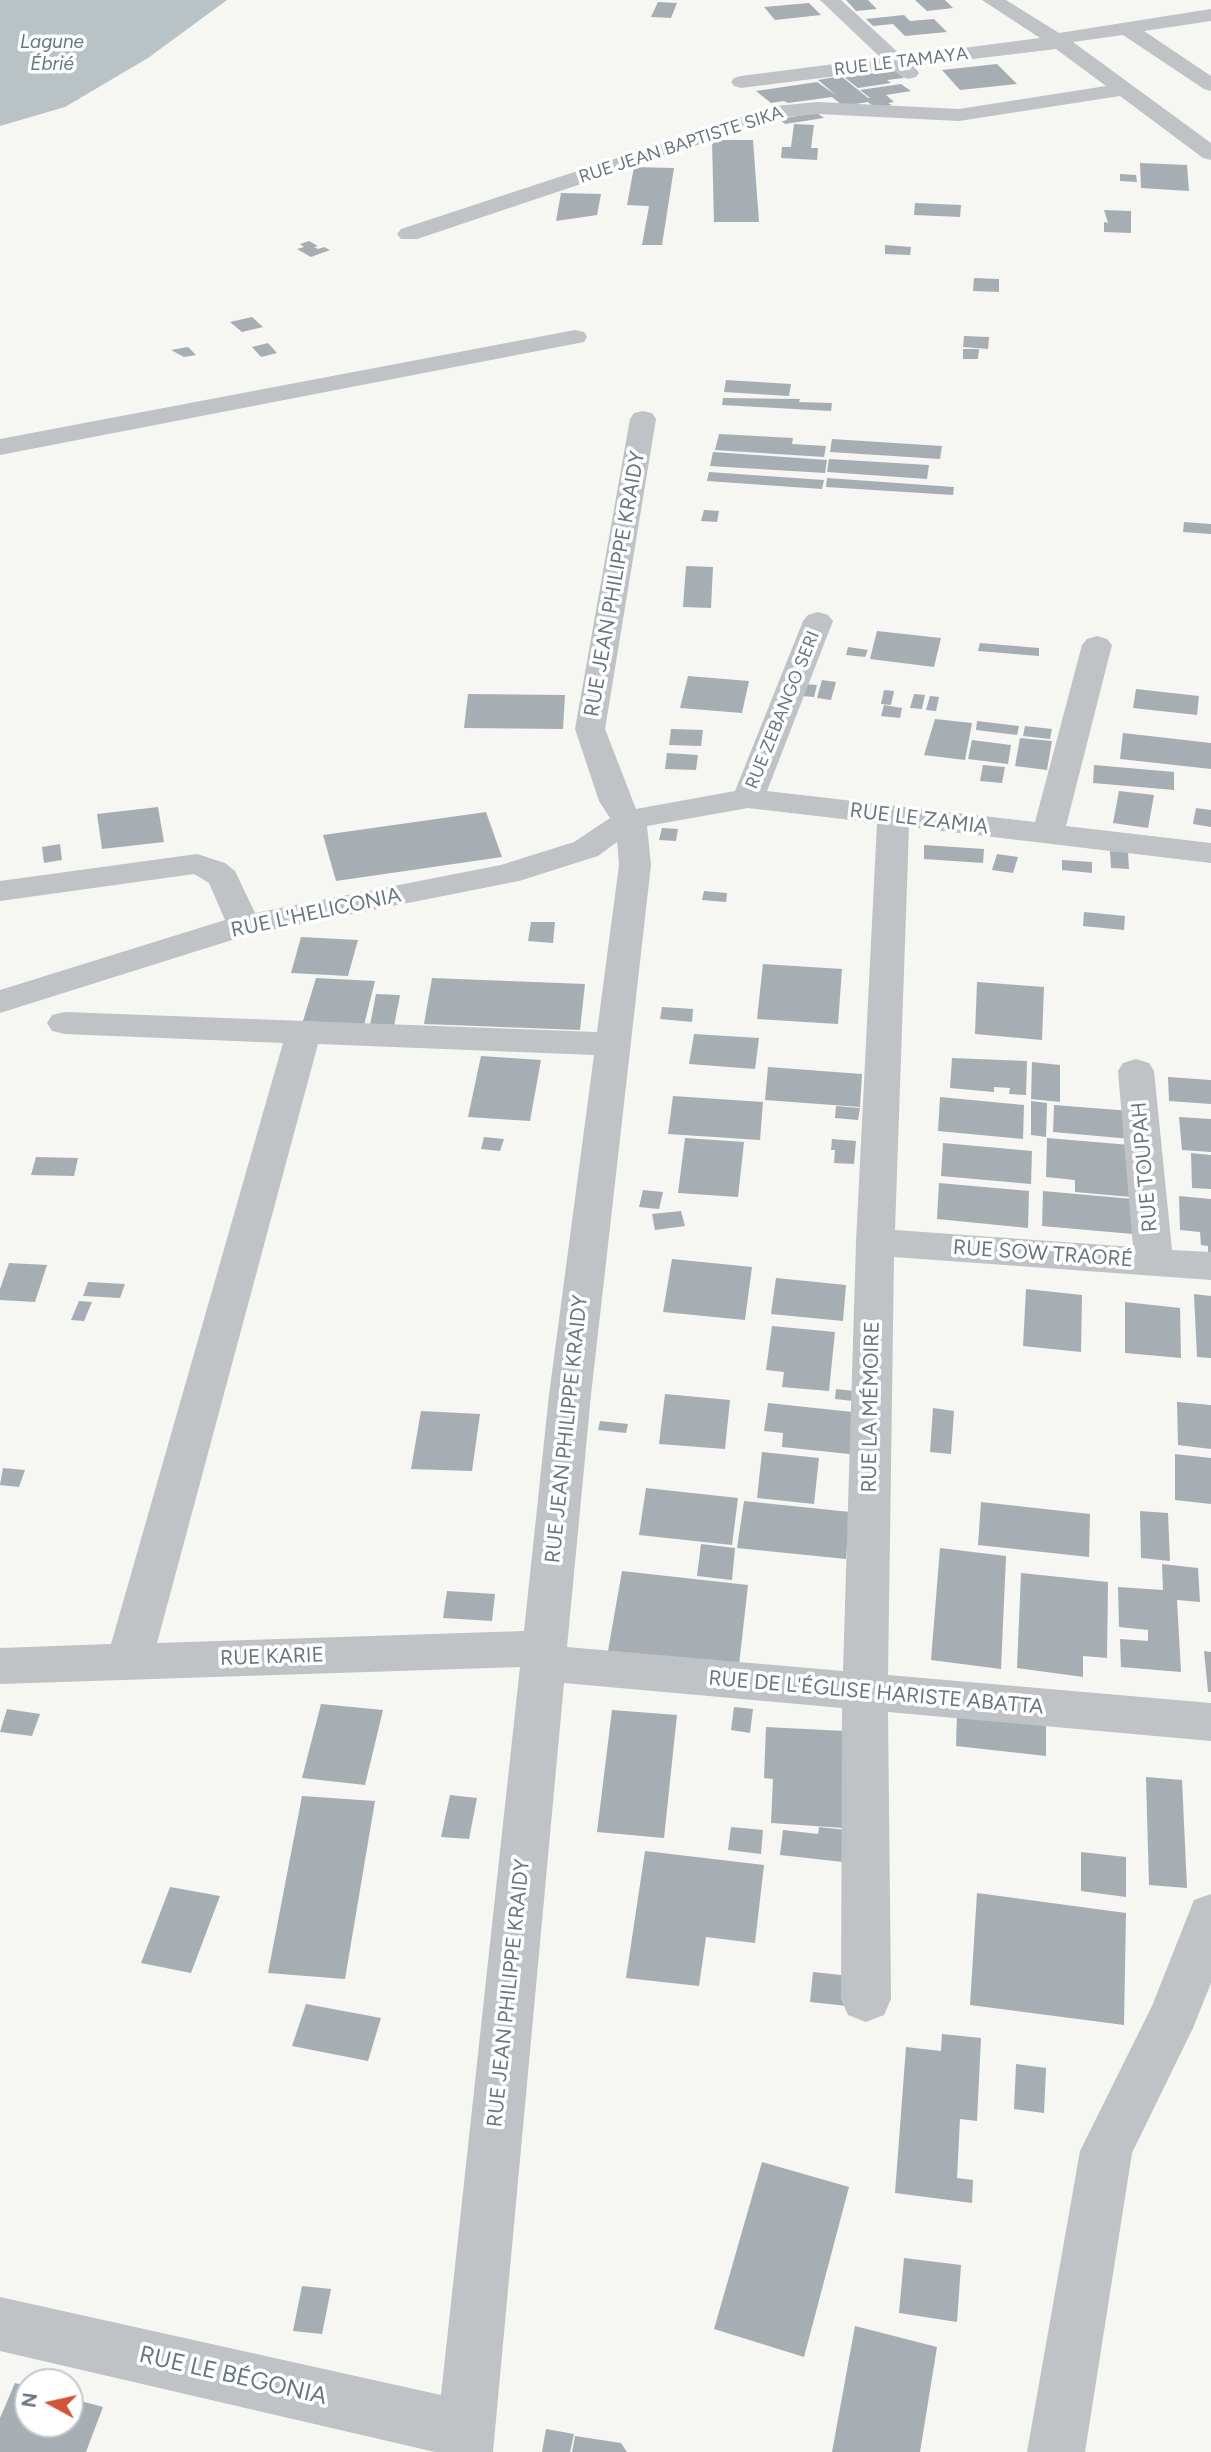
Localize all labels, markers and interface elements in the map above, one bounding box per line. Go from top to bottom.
water label: Lagune Ébrié [20,31,84,75]
street label: RUE LE TAMAYA [833,43,969,81]
street label: RUE JEAN BAPTISTE SIKA [576,102,786,188]
street label: RUE JEAN PHILIPPE KRAIDY [579,449,651,719]
street label: RUE ZEBANGO SERI [741,628,825,792]
street label: RUE LE ZAMIA [848,798,990,840]
street label: RUE L'HELICONIA [229,883,403,943]
street label: RUE TOUPAH [1127,1101,1163,1233]
street label: RUE SOW TRAORÉ [952,1235,1134,1273]
street label: RUE JEAN PHILIPPE KRAIDY [540,1294,594,1564]
street label: RUE LA MÉMOIRE [857,1321,885,1493]
street label: RUE KARIE [220,1643,324,1671]
street label: RUE DE L'ÉGLISE HARISTE ABATTA [707,1666,1045,1720]
street label: RUE JEAN PHILIPPE KRAIDY [482,1858,536,2128]
street label: RUE LE BÉGONIA [136,2340,330,2412]
north arrow [14,2368,84,2438]
text: N [17,2391,42,2409]

